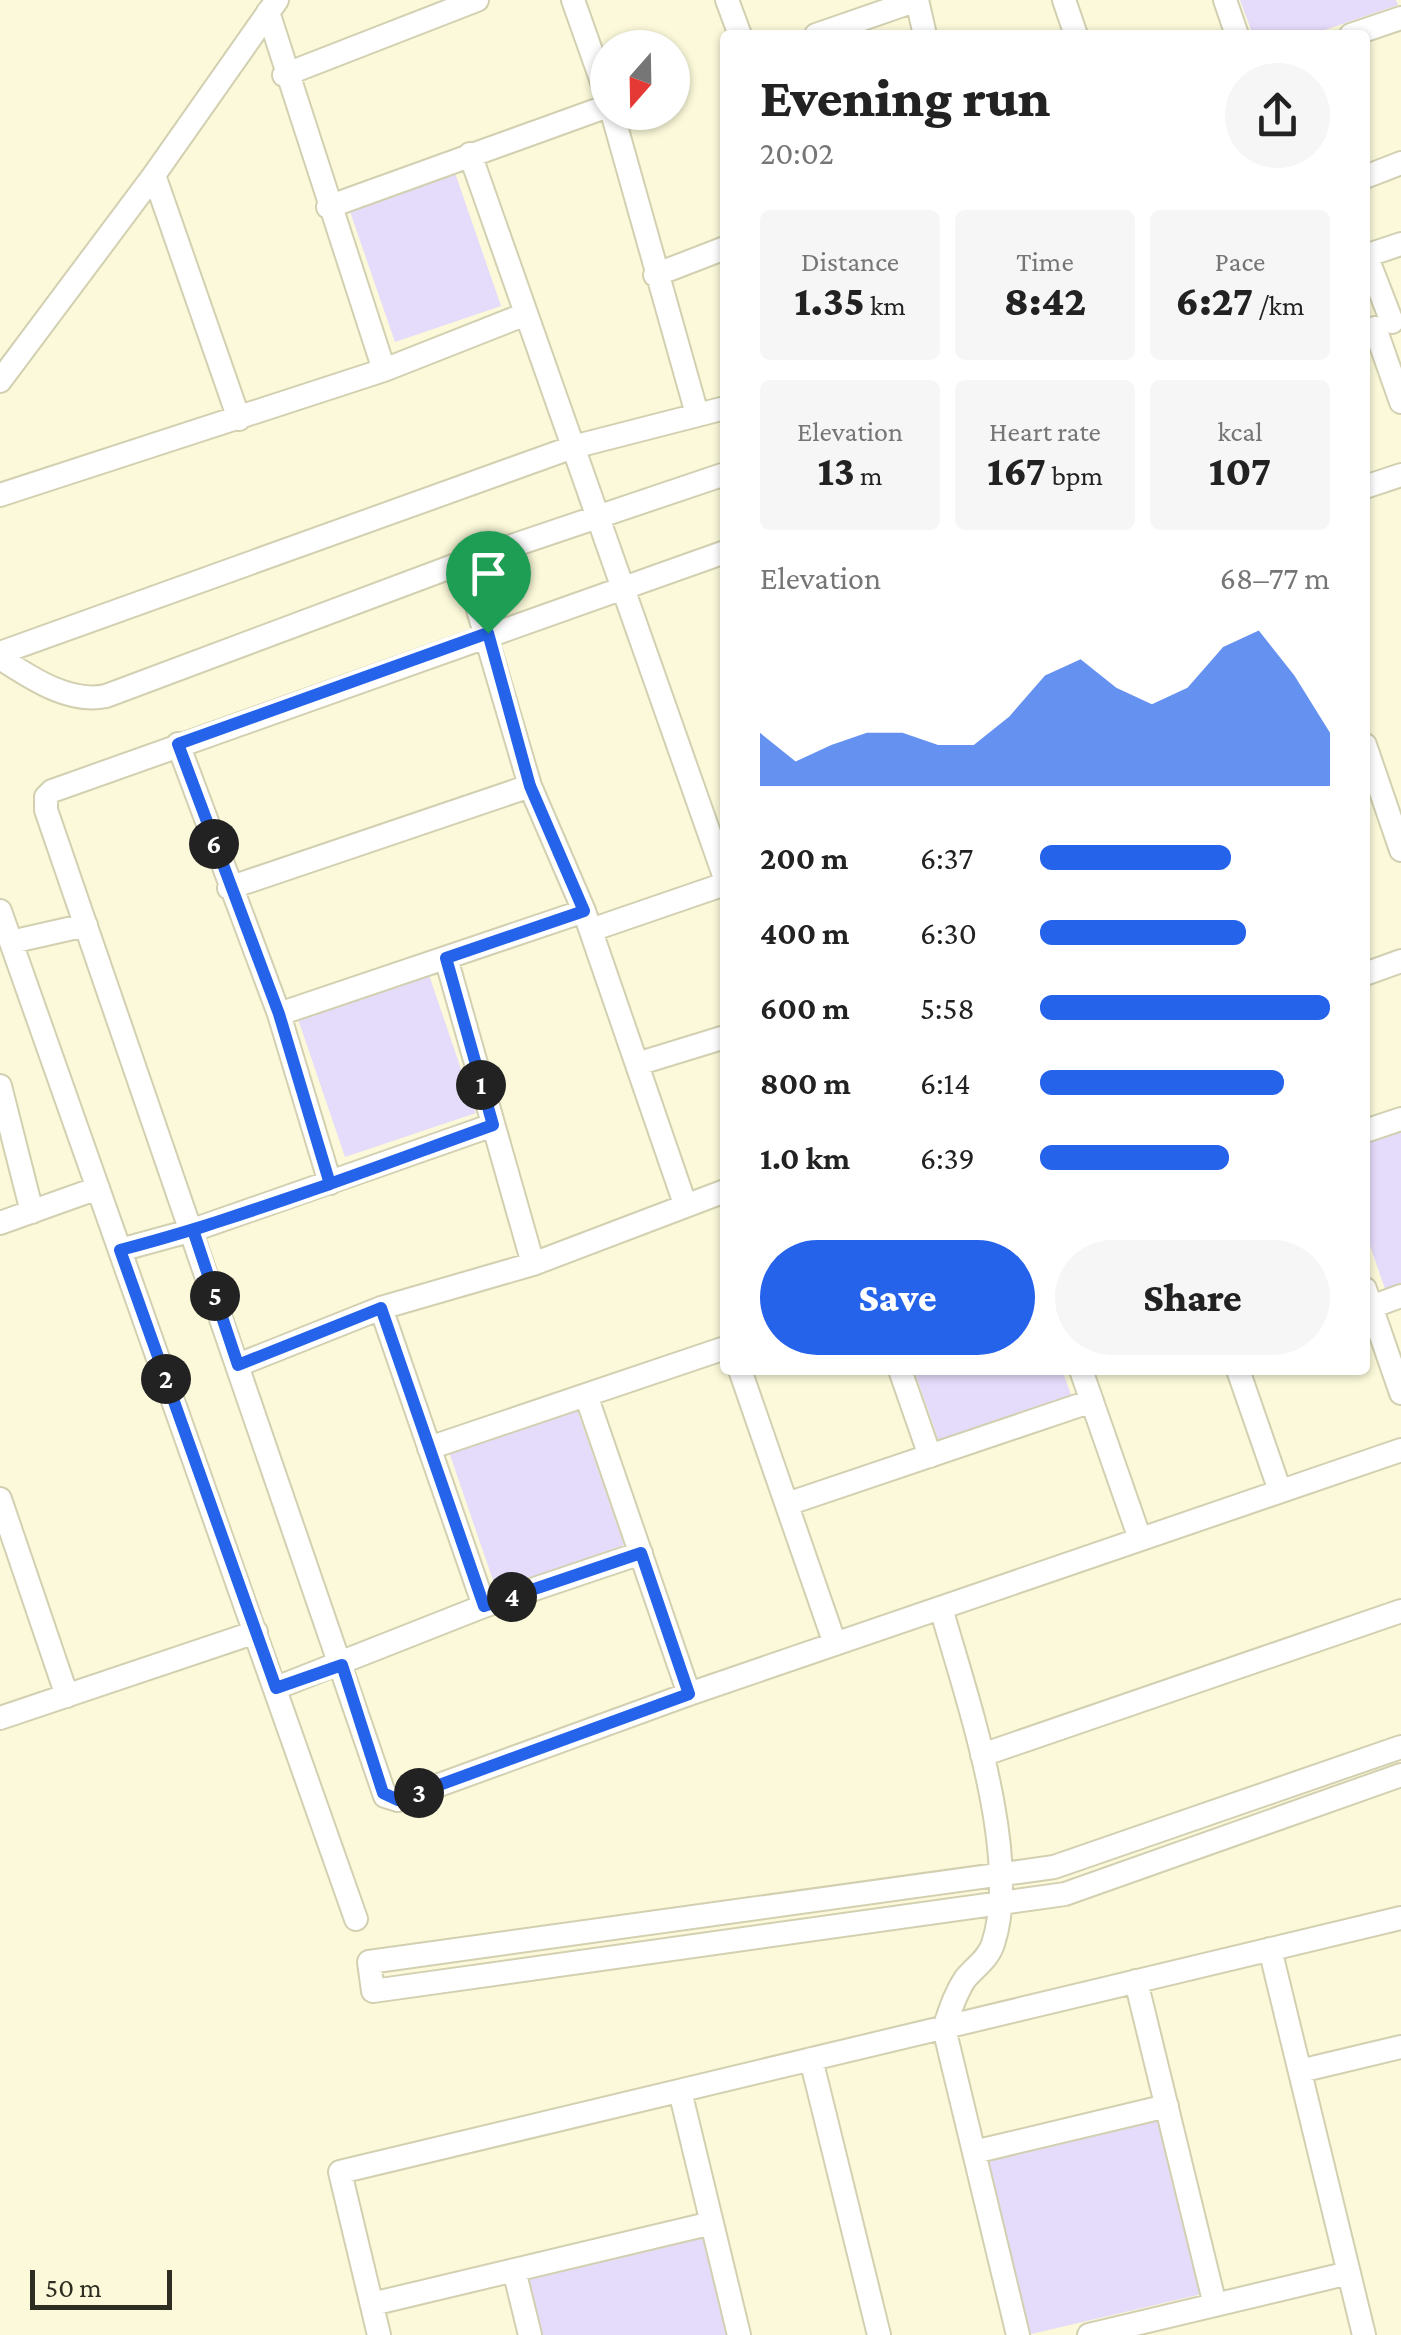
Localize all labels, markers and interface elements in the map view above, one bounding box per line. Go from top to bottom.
north arrow [590,30,690,130]
map controls [590,30,690,130]
button: share [1225,63,1330,168]
text: Evening run [760,67,1050,128]
text: 20:02 [760,135,834,171]
text: Distance [801,246,899,277]
text: Time [1016,246,1074,277]
text: Pace [1215,246,1265,277]
text: 1.35 [794,277,865,324]
text: 8:42 [1004,277,1086,324]
text: 6:27 [1176,277,1253,324]
text: km [865,290,906,321]
text: /km [1253,290,1304,321]
text: Elevation [797,416,903,447]
text: Heart rate [989,416,1101,447]
text: kcal [1217,416,1263,447]
text: 13 [818,447,855,494]
text: 167 [987,447,1046,494]
text: 107 [1209,447,1271,494]
text: m [855,460,882,491]
text: bpm [1046,460,1103,491]
pin [446,531,531,634]
icon: arrive [461,546,516,601]
text: Elevation [760,560,881,596]
text: 68–77 m [1220,560,1330,596]
pin: 6 [189,819,239,869]
text: 6 [206,828,222,859]
text: 200 m [760,840,848,876]
text: 6:37 [920,840,973,876]
text: 400 m [760,915,849,951]
text: 6:30 [920,915,977,951]
text: 600 m [760,990,850,1026]
text: 5:58 [920,990,975,1026]
pin: 1 [456,1060,506,1110]
text: 800 m [760,1065,851,1101]
text: 6:14 [920,1065,971,1101]
text: 1 [476,1069,486,1100]
text: 1.0 km [760,1140,850,1176]
text: 6:39 [920,1140,975,1176]
button: Save [760,1240,1035,1355]
button: Share [1055,1240,1330,1355]
pin: 5 [190,1271,240,1321]
text: 5 [208,1280,222,1311]
pin: 2 [141,1354,191,1404]
text: 2 [159,1363,173,1394]
pin: 4 [487,1572,537,1622]
text: 4 [504,1581,520,1612]
pin: 3 [394,1768,444,1818]
text: 3 [412,1777,426,1808]
scale bar [30,2265,172,2310]
text: 50 m [45,2272,102,2303]

